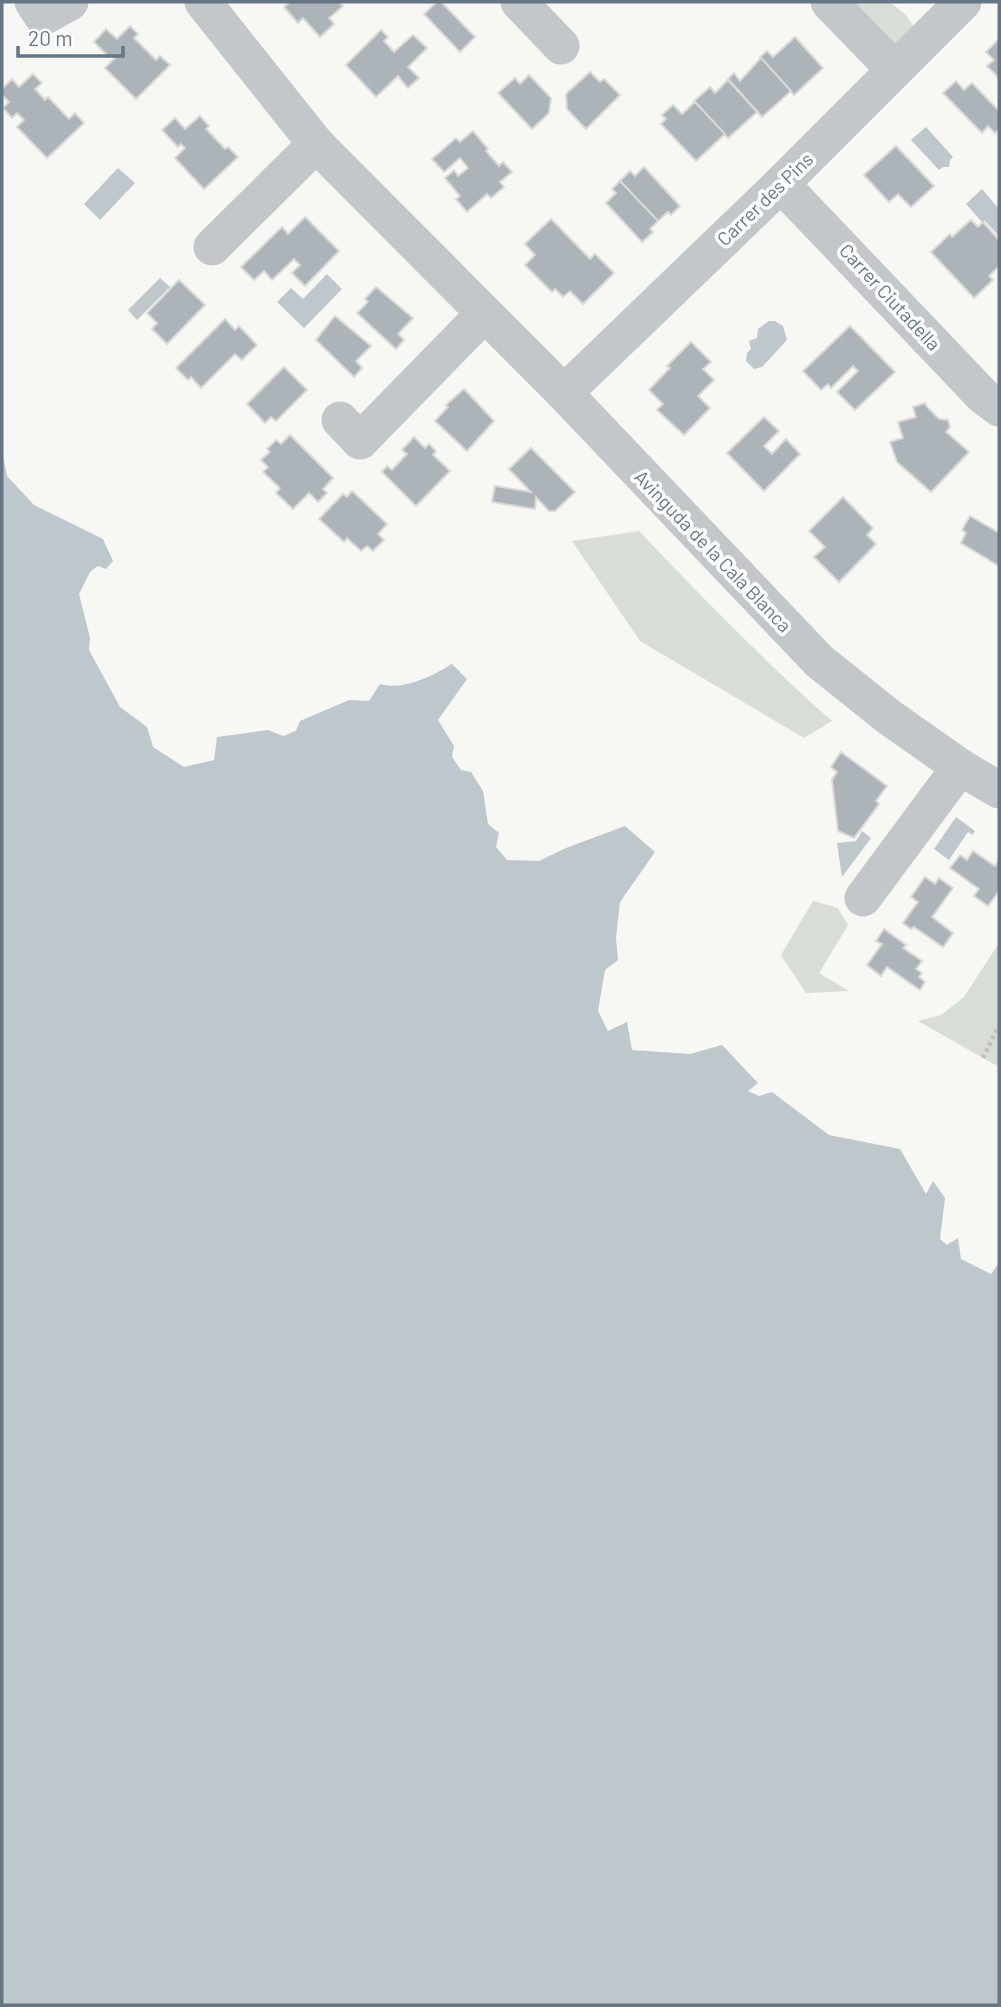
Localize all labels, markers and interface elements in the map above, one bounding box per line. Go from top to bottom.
scale bar [18,14,122,58]
text: 20 m [28,25,73,50]
street label: Carrer des Pins [712,147,817,250]
street label: Carrer Ciutadella [835,238,946,355]
street label: Avinguda de la Cala Blanca [630,465,797,636]

